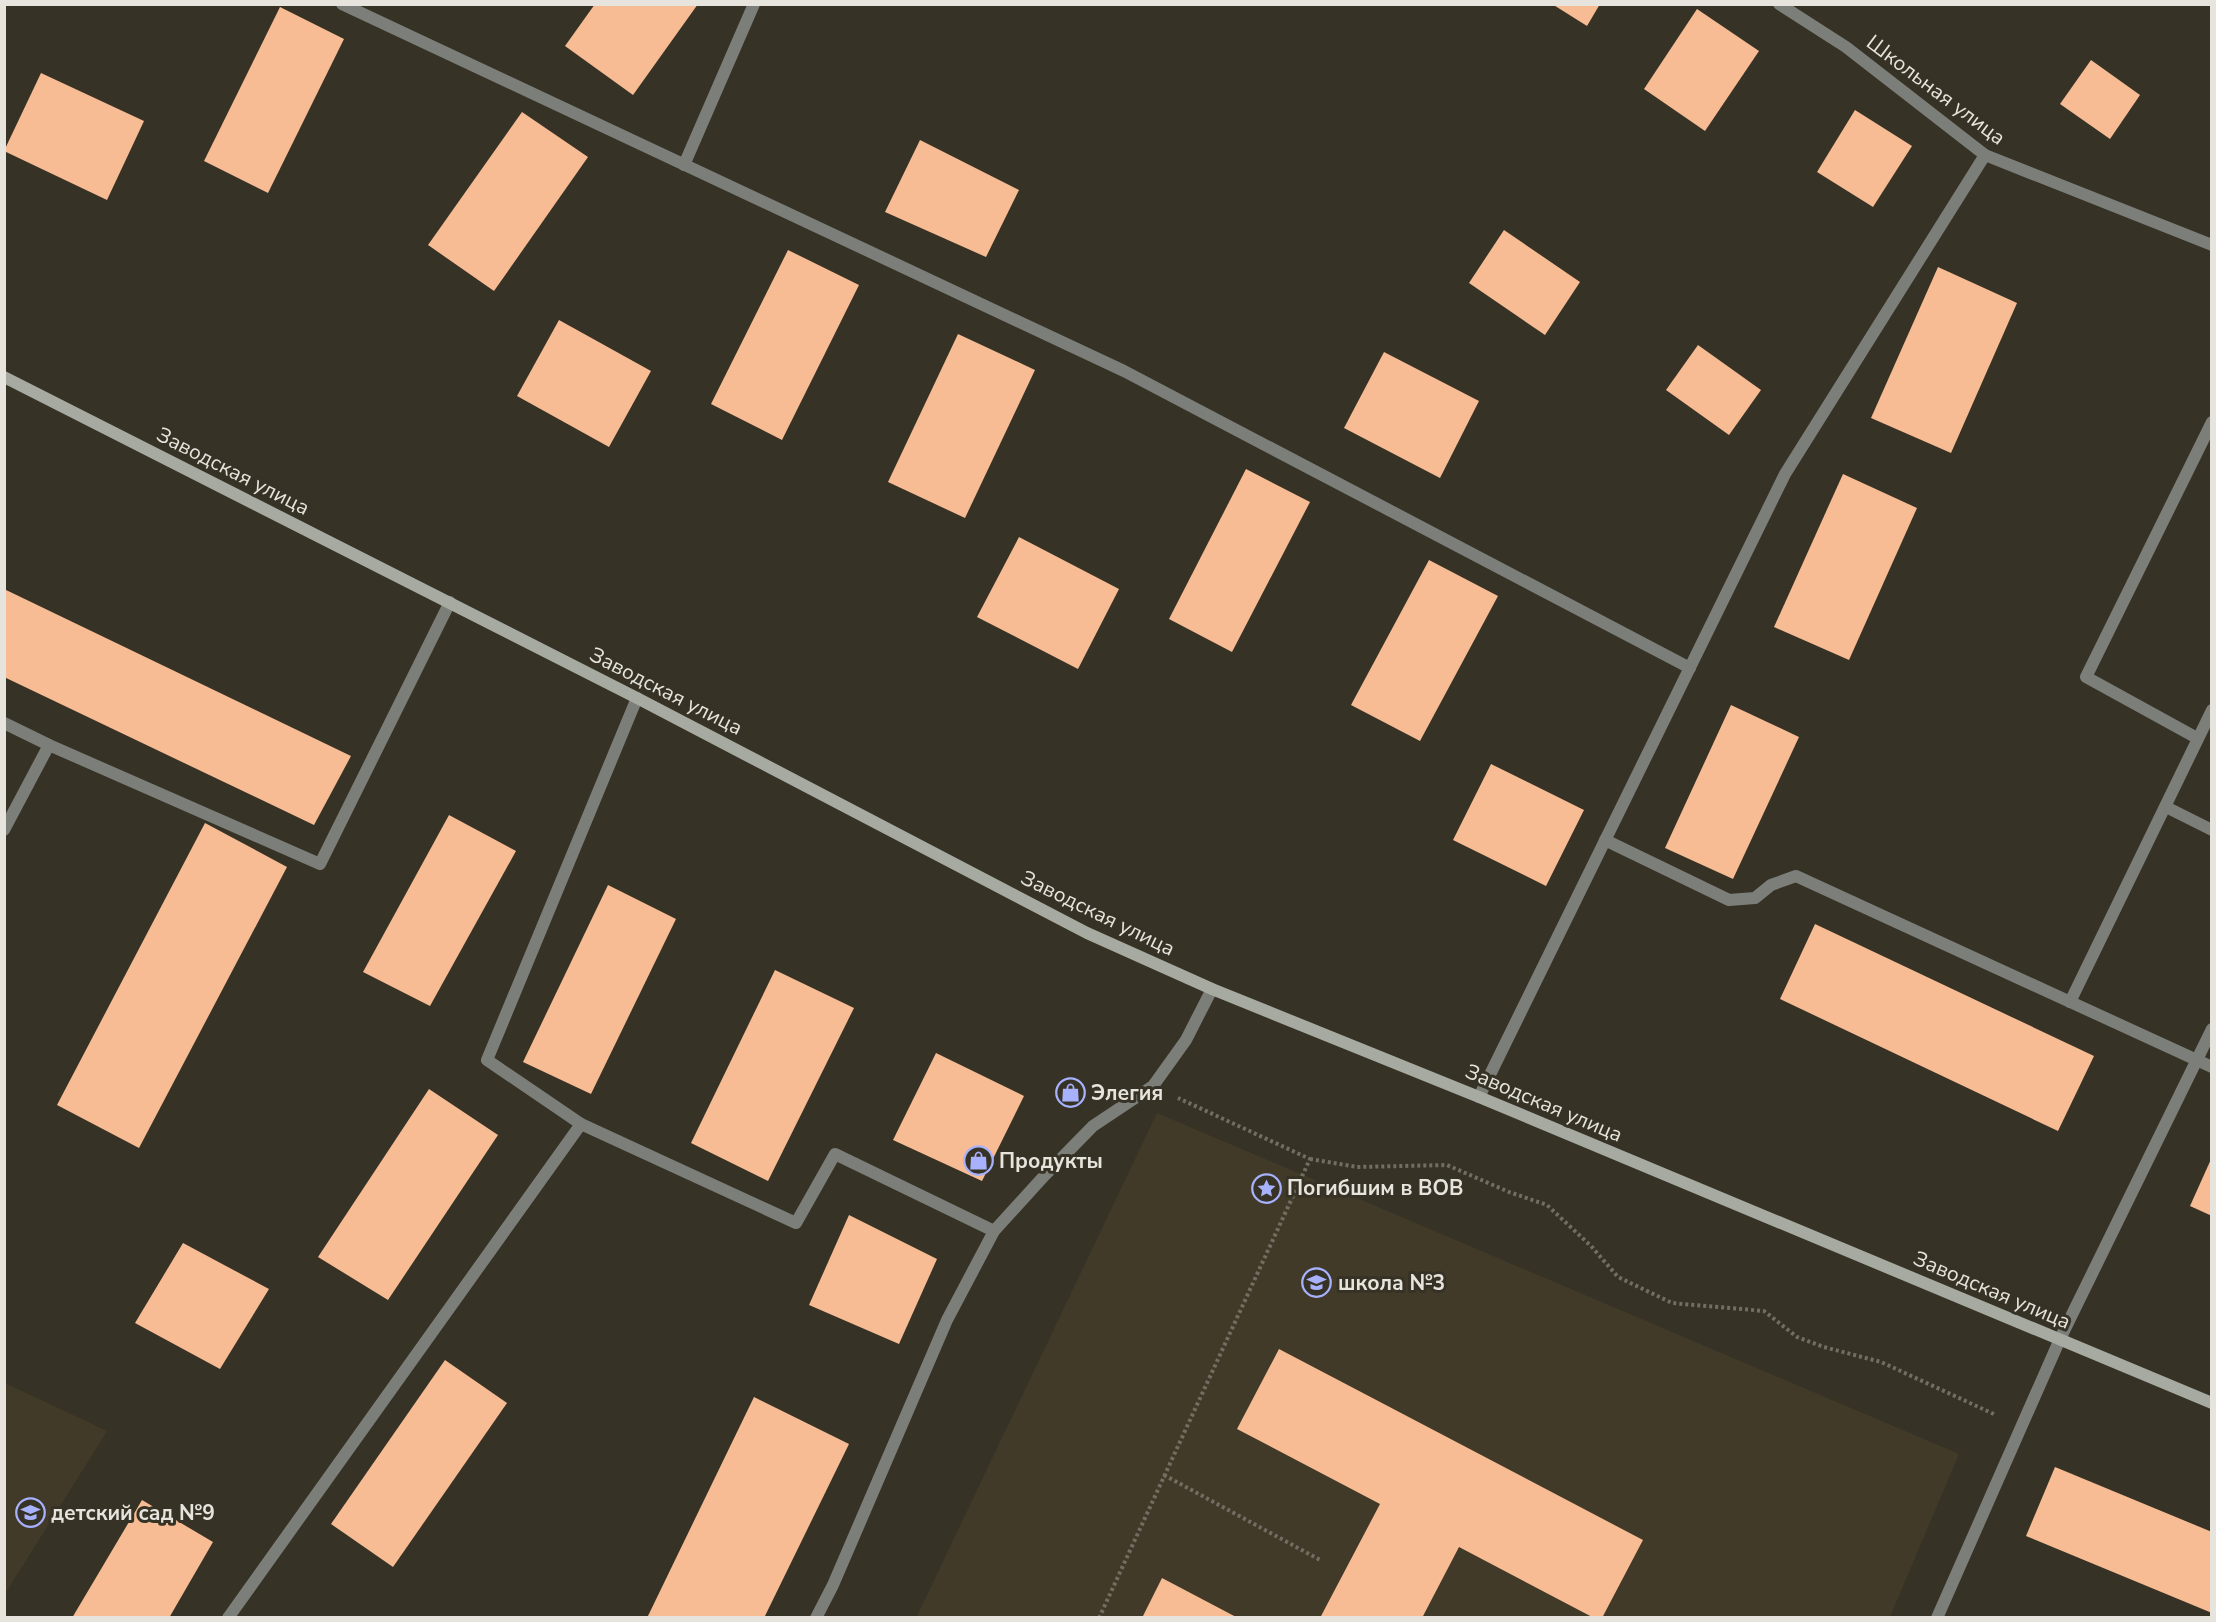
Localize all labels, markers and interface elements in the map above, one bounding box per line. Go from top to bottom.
street label: Школьная улица [1861,29,2011,151]
street label: Заводская улица [152,420,314,522]
street label: Заводская улица [585,640,747,742]
street label: Заводская улица [1016,864,1180,962]
street label: Заводская улица [1461,1057,1627,1149]
shop icon: Элегия [1054,1077,1086,1109]
place label: Элегия [1091,1079,1163,1107]
shop icon: Продукты [962,1145,994,1177]
place label: Продукты [999,1147,1103,1175]
place icon: Погибшим в ВОВ [1250,1172,1282,1204]
place label: Погибшим в ВОВ [1287,1174,1463,1202]
street label: Заводская улица [1909,1244,2075,1336]
school or university icon: школа №3 [1301,1267,1333,1299]
place label: школа №3 [1338,1269,1445,1297]
school or university icon: детский сад №9 [14,1497,46,1529]
place label: детский сад №9 [51,1499,215,1527]

